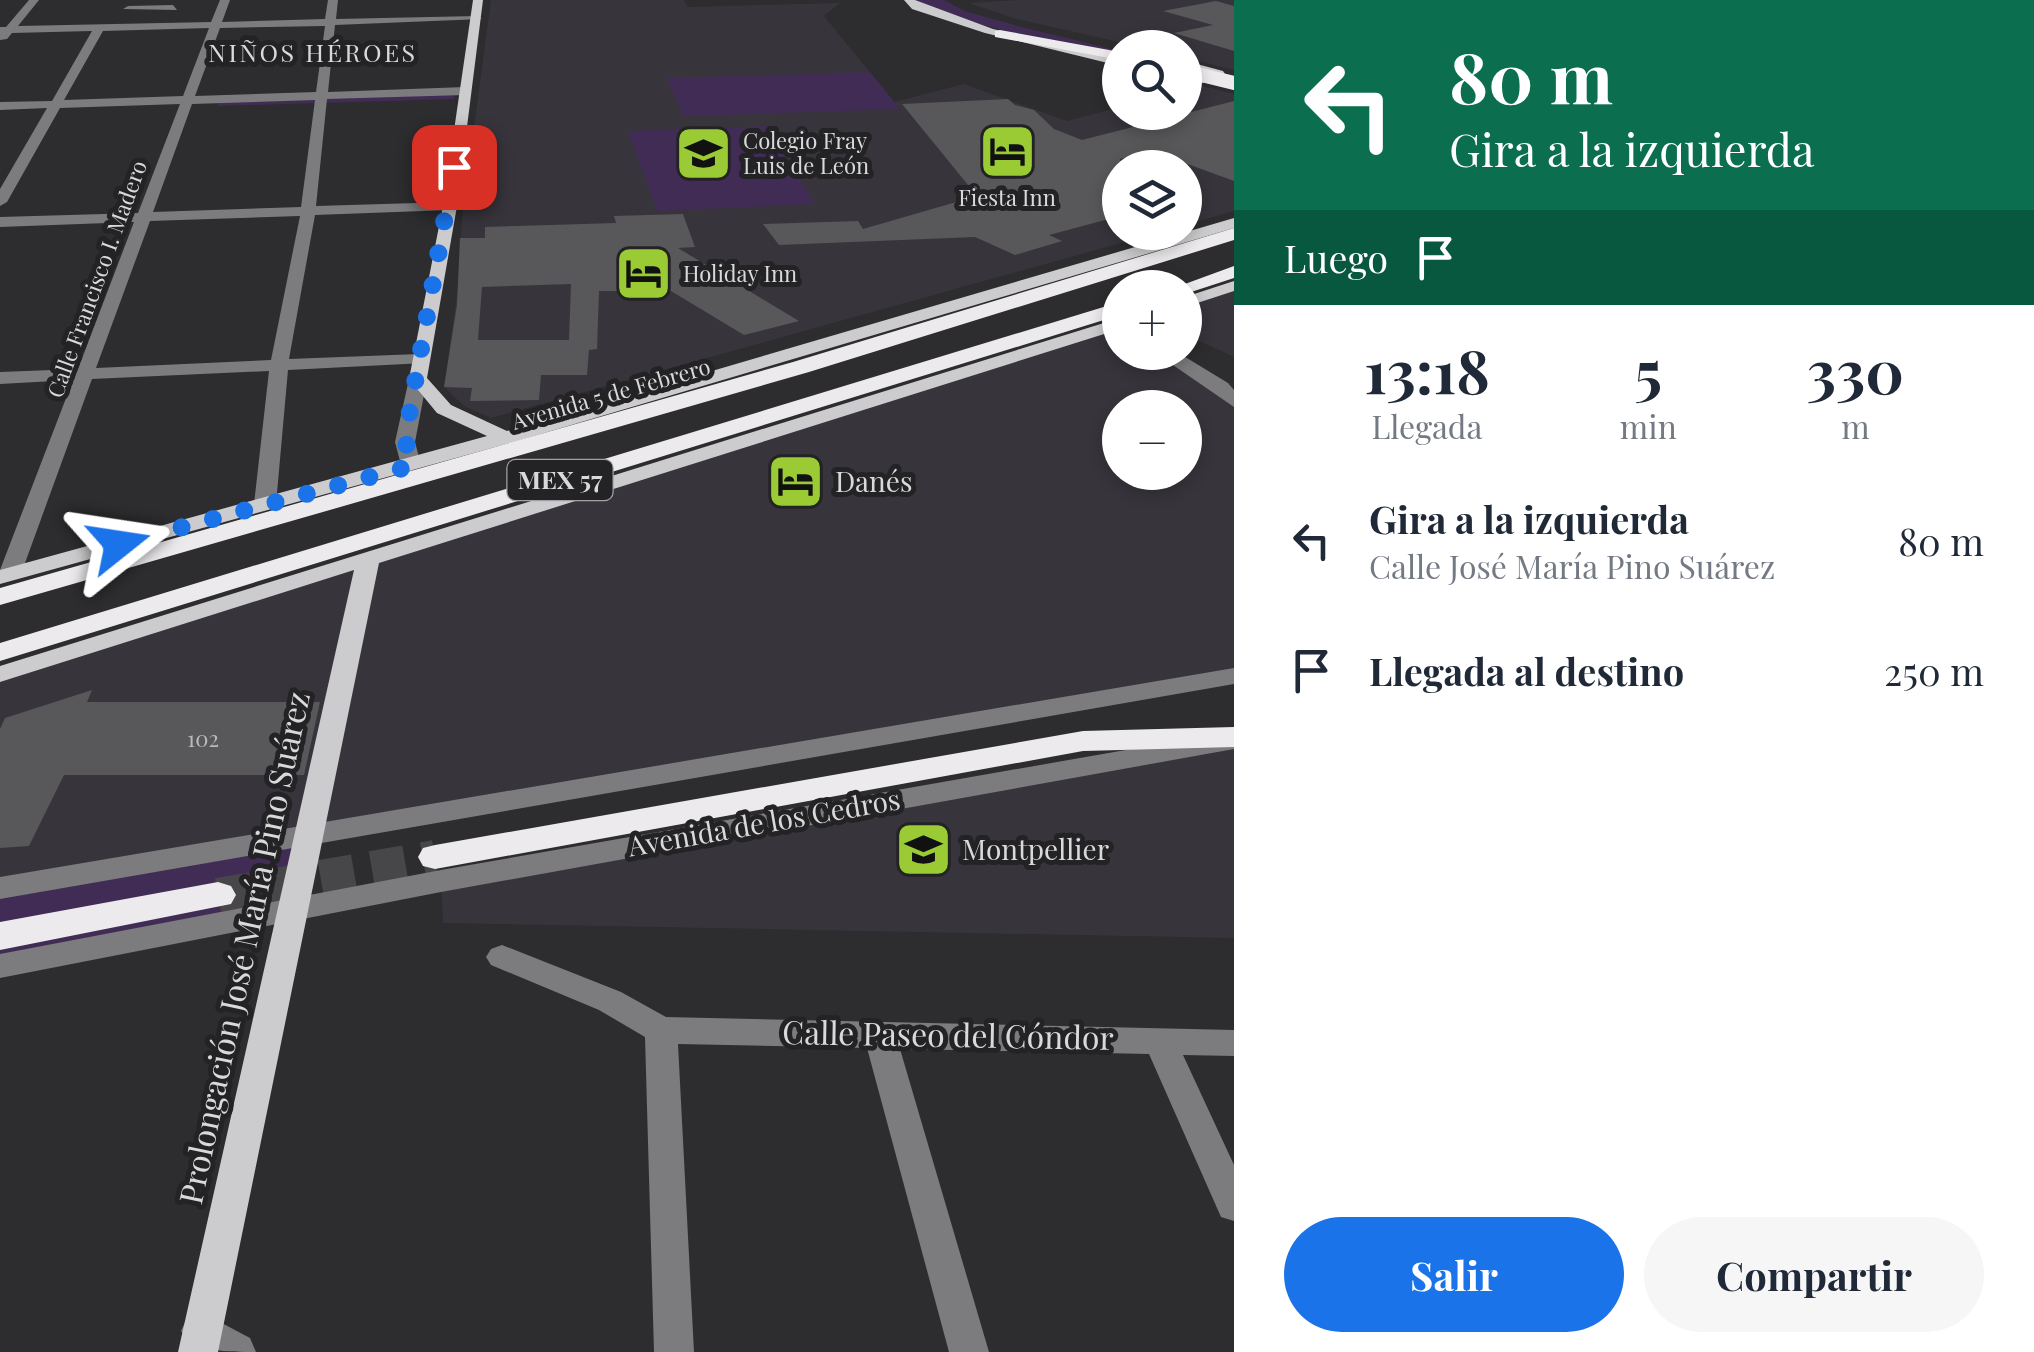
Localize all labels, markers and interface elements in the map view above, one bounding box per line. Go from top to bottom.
text: 80 m [1449,28,1613,122]
map controls [1102,30,1202,490]
button: search [1102,30,1202,130]
district label: NIÑOS HÉROES [208,35,418,68]
icon: left [1284,40,1414,170]
text: Gira a la izquierda [1449,118,1814,178]
hotel icon: Fiesta Inn [977,121,1037,181]
school or university icon: Colegio Fray Luis de León [674,124,734,184]
pin [412,125,497,210]
place label: Colegio Fray Luis de León [743,125,869,180]
icon: arrive [427,140,482,195]
button: layers [1102,150,1202,250]
street label: Calle Francisco I. Madero [39,156,153,401]
place label: Fiesta Inn [958,182,1056,212]
icon: arrive [1408,230,1463,285]
text: Luego [1284,232,1388,283]
hotel icon: Holiday Inn [614,244,674,304]
place label: Holiday Inn [683,258,797,288]
button: + [1102,270,1202,370]
text: 13:18 [1364,329,1490,409]
text: 5 [1635,329,1662,409]
text: 330 [1807,329,1904,409]
street label: Avenida 5 de Febrero [507,350,713,436]
button: − [1102,390,1202,490]
text: Llegada [1371,404,1482,447]
text: min [1620,404,1677,447]
text: m [1841,404,1870,447]
hotel icon: Danés [766,452,826,512]
road number: MEX 57 [508,460,612,500]
place label: Danés [835,462,912,499]
position arrow [67,492,171,596]
text: Gira a la izquierda [1369,493,1689,544]
icon: left [1284,513,1339,568]
text: 80 m [1898,515,1984,566]
text: Calle José María Pino Suárez [1369,544,1775,587]
icon: arrive [1284,643,1339,698]
text: Llegada al destino [1369,645,1684,696]
text: 250 m [1884,645,1984,696]
street label: Prolongación José María Pino Suárez [167,687,318,1208]
house number: 102 [187,723,219,753]
street label: Avenida de los Cedros [624,779,903,864]
school or university icon: Montpellier [893,820,953,880]
place label: Montpellier [962,830,1110,867]
street label: Calle Paseo del Cóndor [782,1009,1114,1058]
button: Salir [1284,1217,1624,1332]
button: Compartir [1644,1217,1984,1332]

